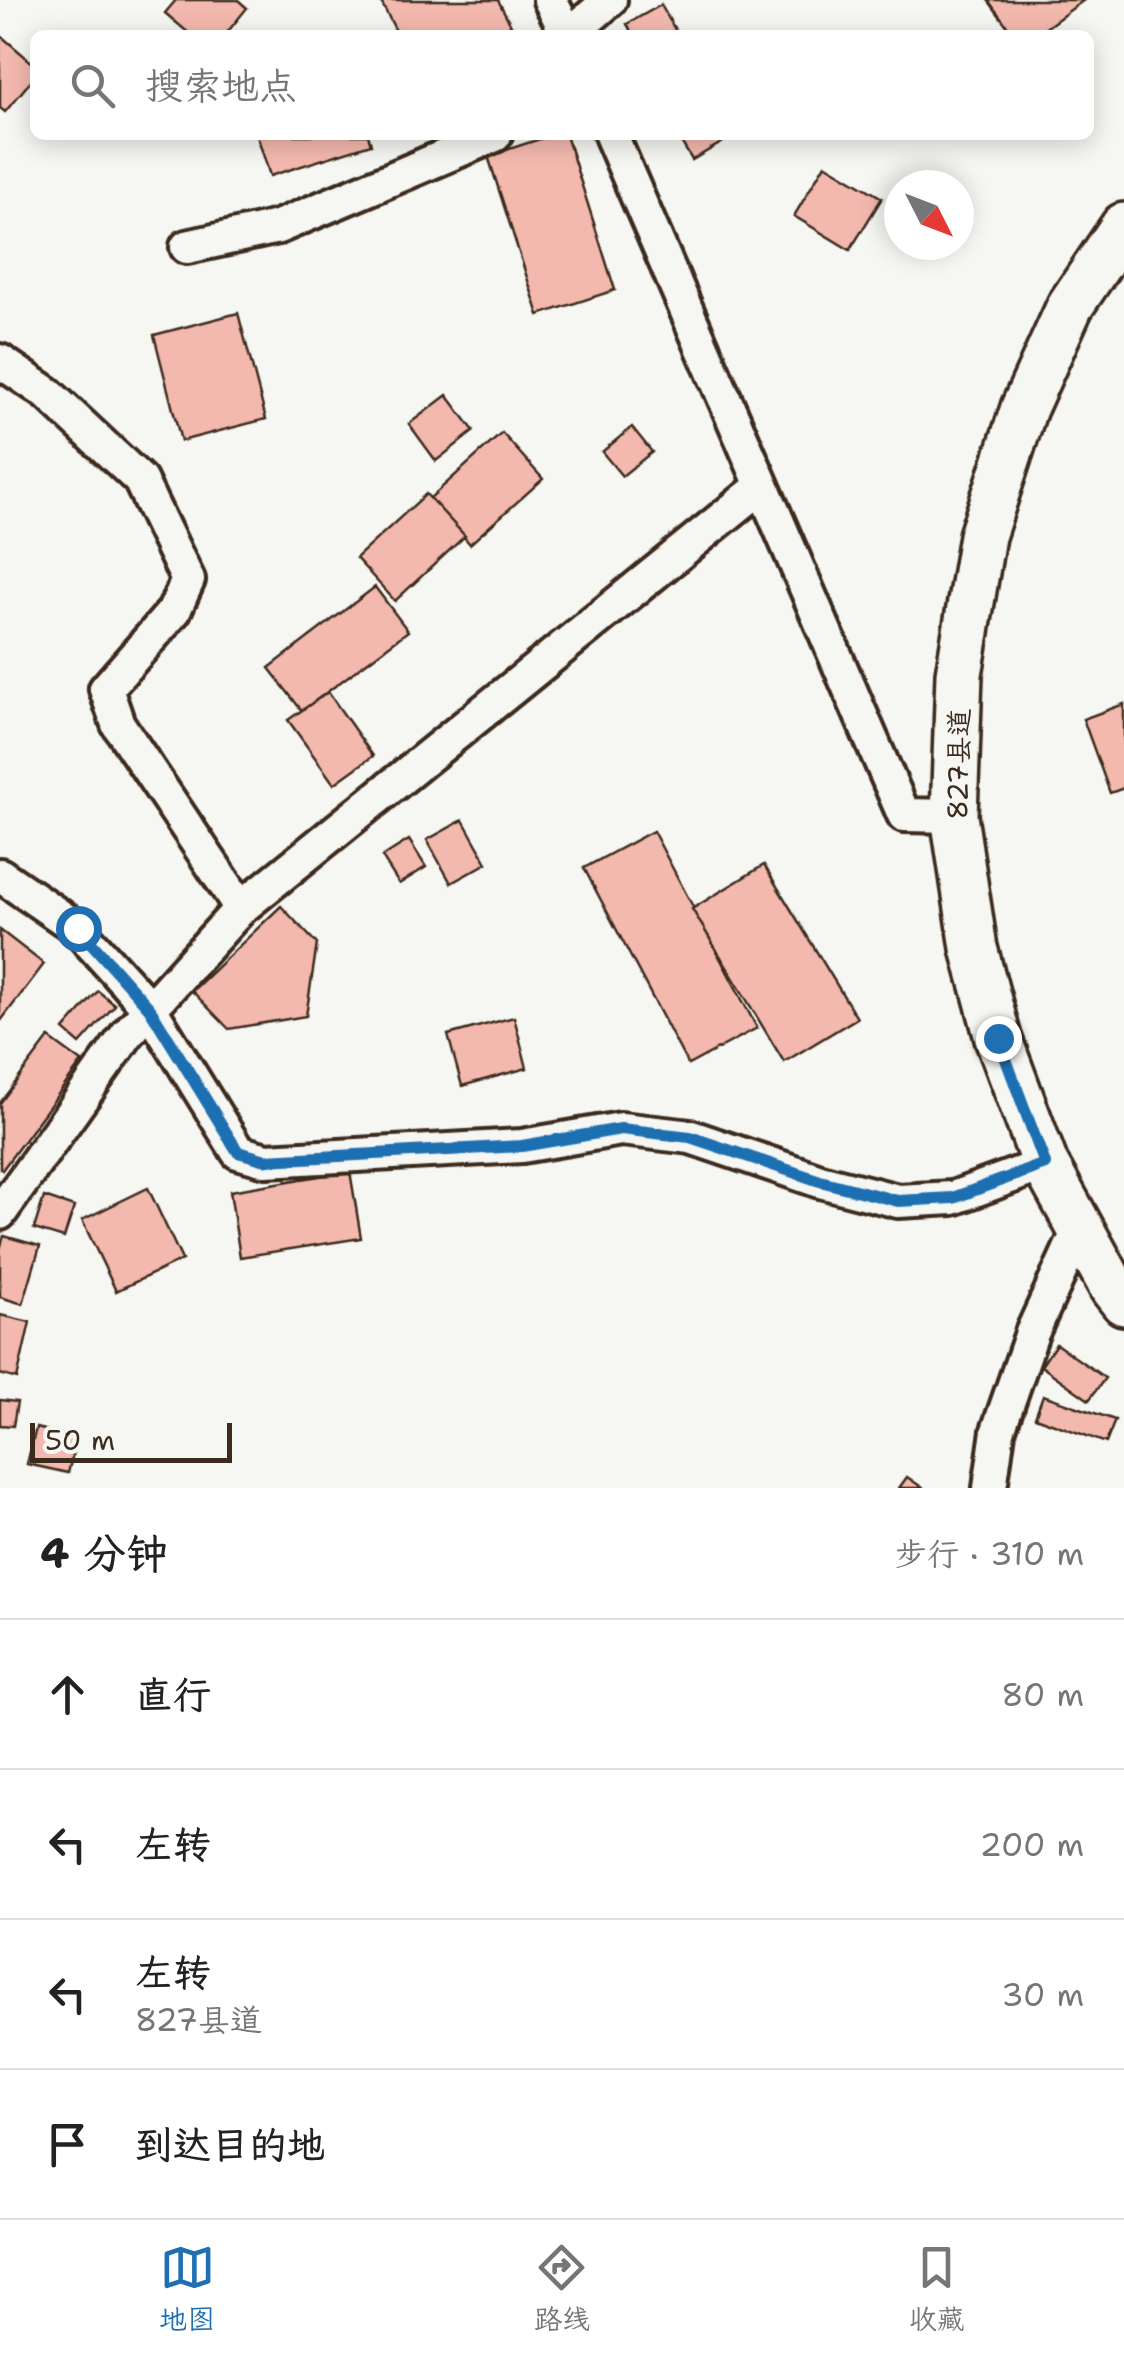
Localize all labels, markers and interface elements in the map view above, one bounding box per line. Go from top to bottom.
search box [30,30,1094,140]
icon: search [65,58,120,113]
text: 搜索地点 [145,60,297,111]
north arrow [884,170,974,260]
street label: 827县道 [938,708,978,820]
route start [56,906,102,952]
route end [976,1016,1022,1062]
scale bar [30,1418,232,1462]
text: 50 m [45,1421,115,1459]
text: 4 分钟 [40,1525,168,1581]
text: 步行 · 310 m [895,1532,1084,1575]
icon: ahead [40,1667,95,1722]
text: 直行 [135,1669,211,1720]
text: 80 m [1001,1673,1084,1716]
icon: left [40,1817,95,1872]
text: 左转 [135,1819,211,1870]
text: 200 m [980,1823,1084,1866]
text: 左转 [135,1947,211,1998]
icon: left [40,1967,95,2022]
text: 30 m [1001,1973,1084,2016]
text: 827县道 [135,1998,262,2041]
icon: arrive [40,2117,95,2172]
text: 到达目的地 [135,2119,325,2170]
tab: 地图 [159,2240,215,2338]
tab: 路线 [534,2240,590,2338]
tab: 收藏 [909,2240,965,2338]

